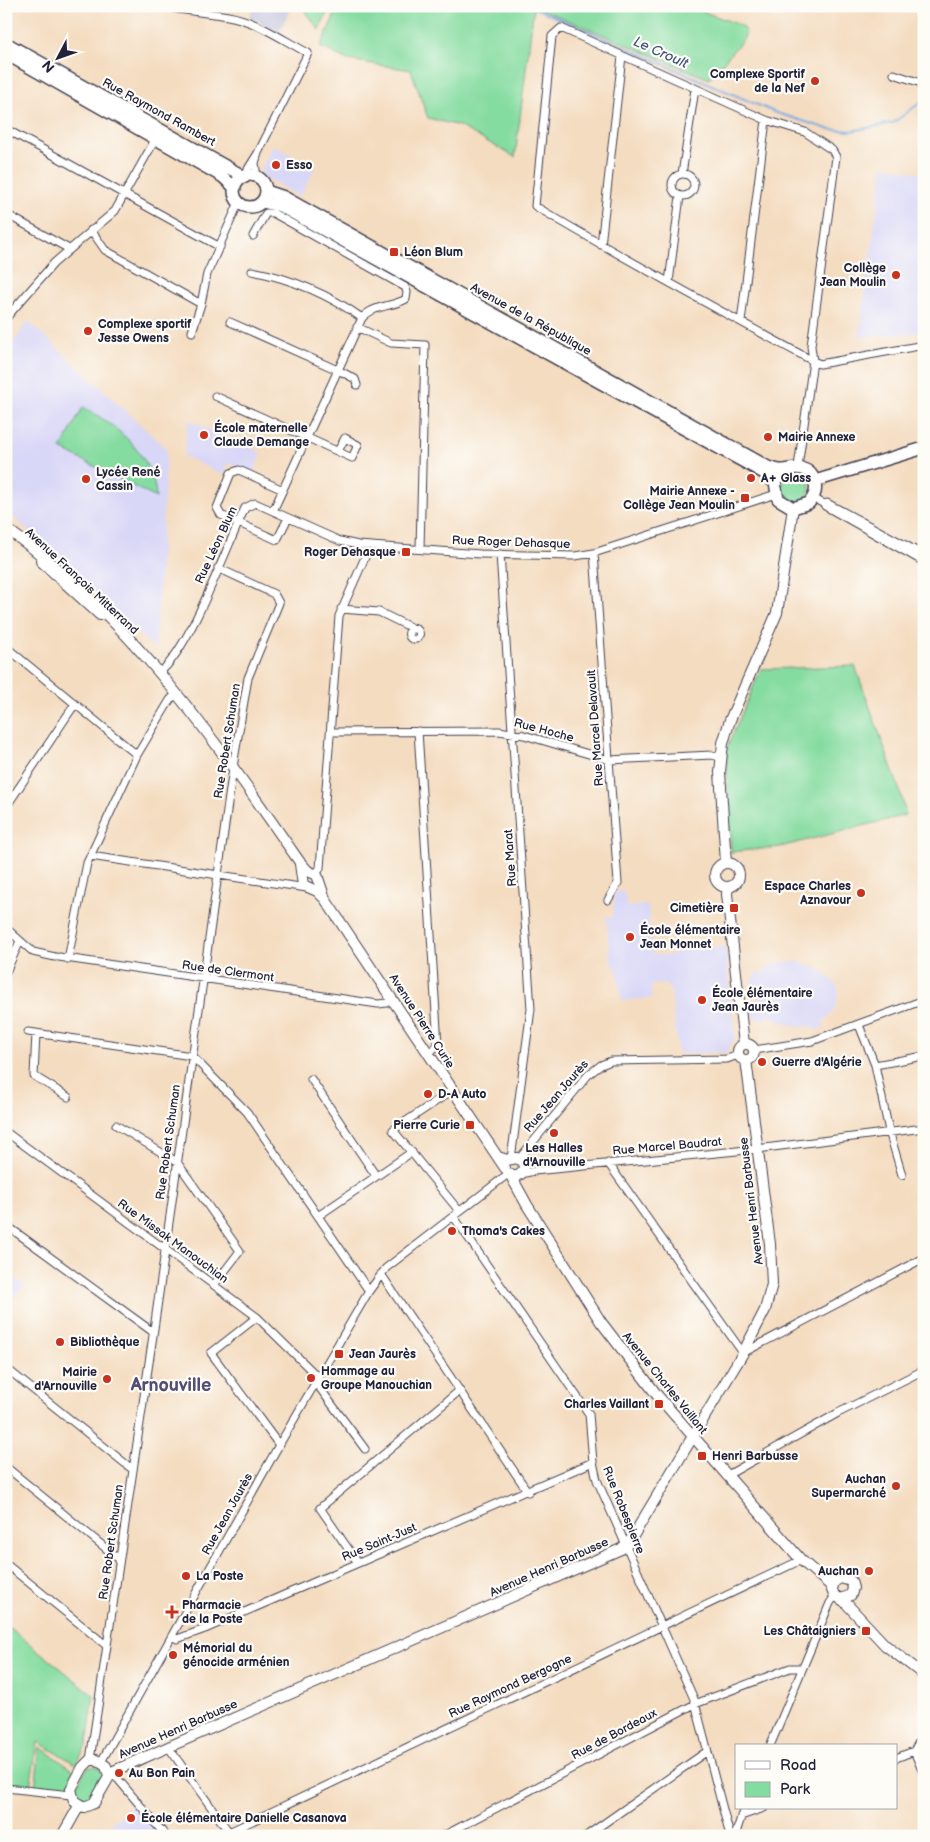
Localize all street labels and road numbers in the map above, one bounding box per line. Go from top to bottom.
street label: Rue Raymond Rambert [99,75,218,150]
street label: Avenue de la République [468,280,594,359]
street label: Rue Léon Blum [192,504,241,586]
street label: Avenue François Mitterrand [22,525,142,638]
street label: Rue Roger Dehasque [452,533,570,552]
street label: Rue Marcel Delavault [584,669,607,787]
street label: Rue Robert Schuman [211,682,244,800]
street label: Rue Hoche [512,715,575,746]
street label: Rue Marat [501,829,520,887]
street label: Rue de Clermont [181,958,275,985]
street label: Avenue Pierre Curie [386,971,458,1071]
street label: Rue Jean Jaurès [521,1057,592,1136]
street label: Rue Robert Schuman [153,1083,184,1201]
street label: Rue Marcel Baudrat [612,1134,722,1159]
street label: Avenue Henri Barbusse [736,1136,767,1265]
street label: Rue Missak Manouchian [114,1196,231,1287]
street label: Avenue Charles Vaillant [619,1329,711,1438]
street label: Rue Robespierre [599,1464,648,1556]
street label: Rue Jean Jaurès [199,1471,256,1558]
street label: Rue Robert Schuman [96,1483,127,1601]
street label: Rue Saint-Just [340,1520,419,1565]
street label: Avenue Henri Barbusse [488,1535,611,1600]
street label: Rue Raymond Bergogne [446,1651,574,1722]
street label: Avenue Henri Barbusse [117,1697,240,1762]
street label: Rue de Bordeaux [569,1705,660,1763]

